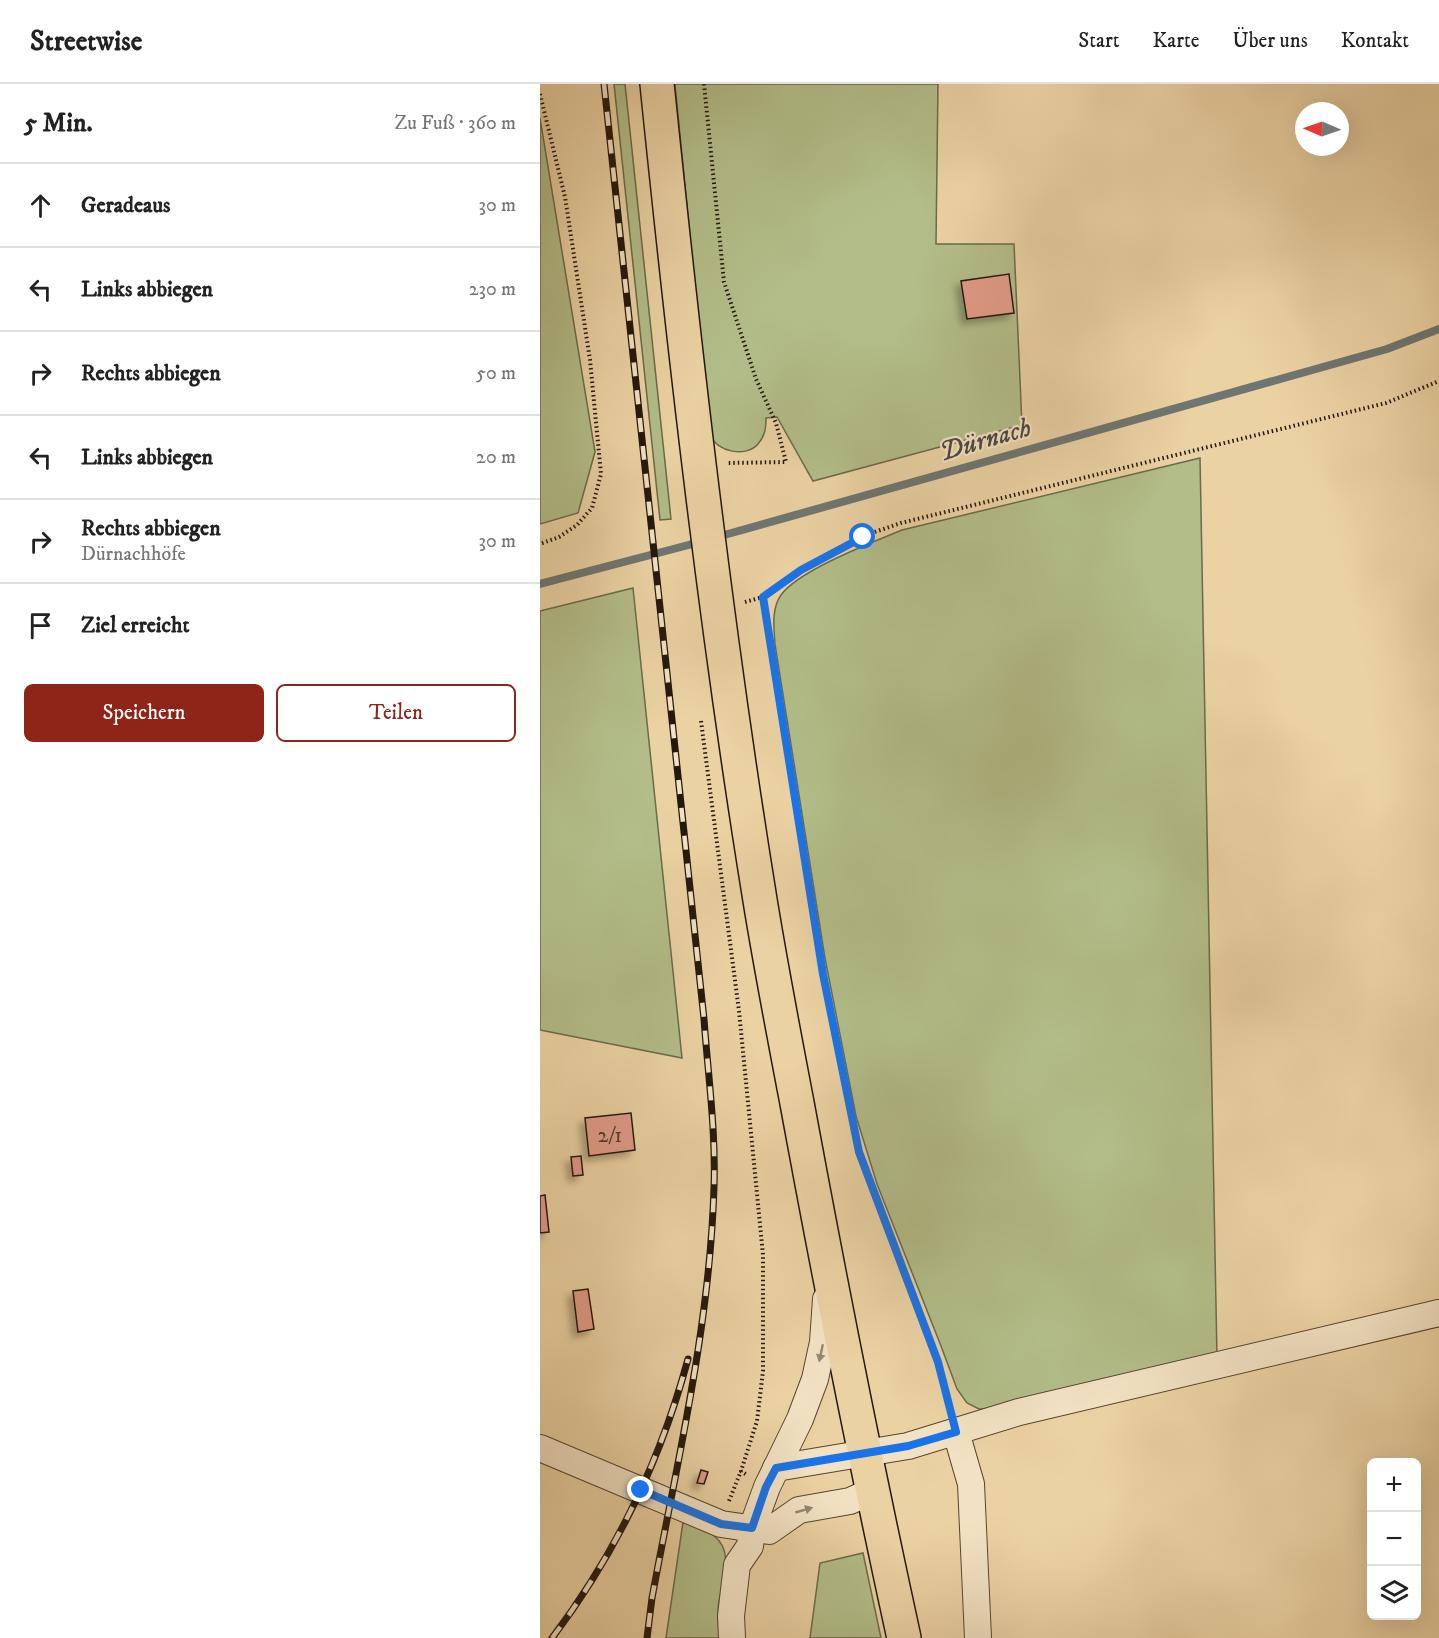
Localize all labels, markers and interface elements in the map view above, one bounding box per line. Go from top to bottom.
text: Streetwise [30,24,142,59]
text: Start [1078,28,1120,54]
text: Karte [1153,28,1199,54]
text: Über uns [1232,28,1308,54]
text: Kontakt [1341,28,1409,54]
north arrow [1295,102,1349,156]
text: 5 Min. [24,107,93,140]
text: Zu Fuß · 360 m [394,111,516,136]
icon: ahead [24,189,57,222]
text: Geradeaus [81,192,170,219]
text: 30 m [478,193,516,218]
icon: left [24,273,57,306]
text: Links abbiegen [81,276,213,303]
text: 230 m [469,277,516,302]
icon: right [24,357,57,390]
text: Rechts abbiegen [81,360,221,387]
text: 50 m [476,361,516,386]
water label: Dürnach [935,411,1035,469]
icon: left [24,441,57,474]
text: Links abbiegen [81,444,213,471]
text: 20 m [476,445,516,470]
text: Rechts abbiegen [81,515,221,542]
route start [849,523,875,549]
icon: right [24,525,57,558]
text: 30 m [478,529,516,554]
text: Dürnachhöfe [81,542,186,567]
icon: arrive [24,609,57,642]
text: Ziel erreicht [81,612,189,639]
button: Speichern [24,684,264,742]
button: Teilen [276,684,516,742]
house number: 2/1 [598,1122,622,1149]
one-way arrow [816,1344,825,1363]
map controls [1367,1458,1421,1620]
button: + [1367,1458,1421,1512]
route end [627,1476,653,1502]
one-way arrow [795,1505,813,1514]
button: − [1367,1512,1421,1566]
button: layers [1367,1566,1421,1620]

